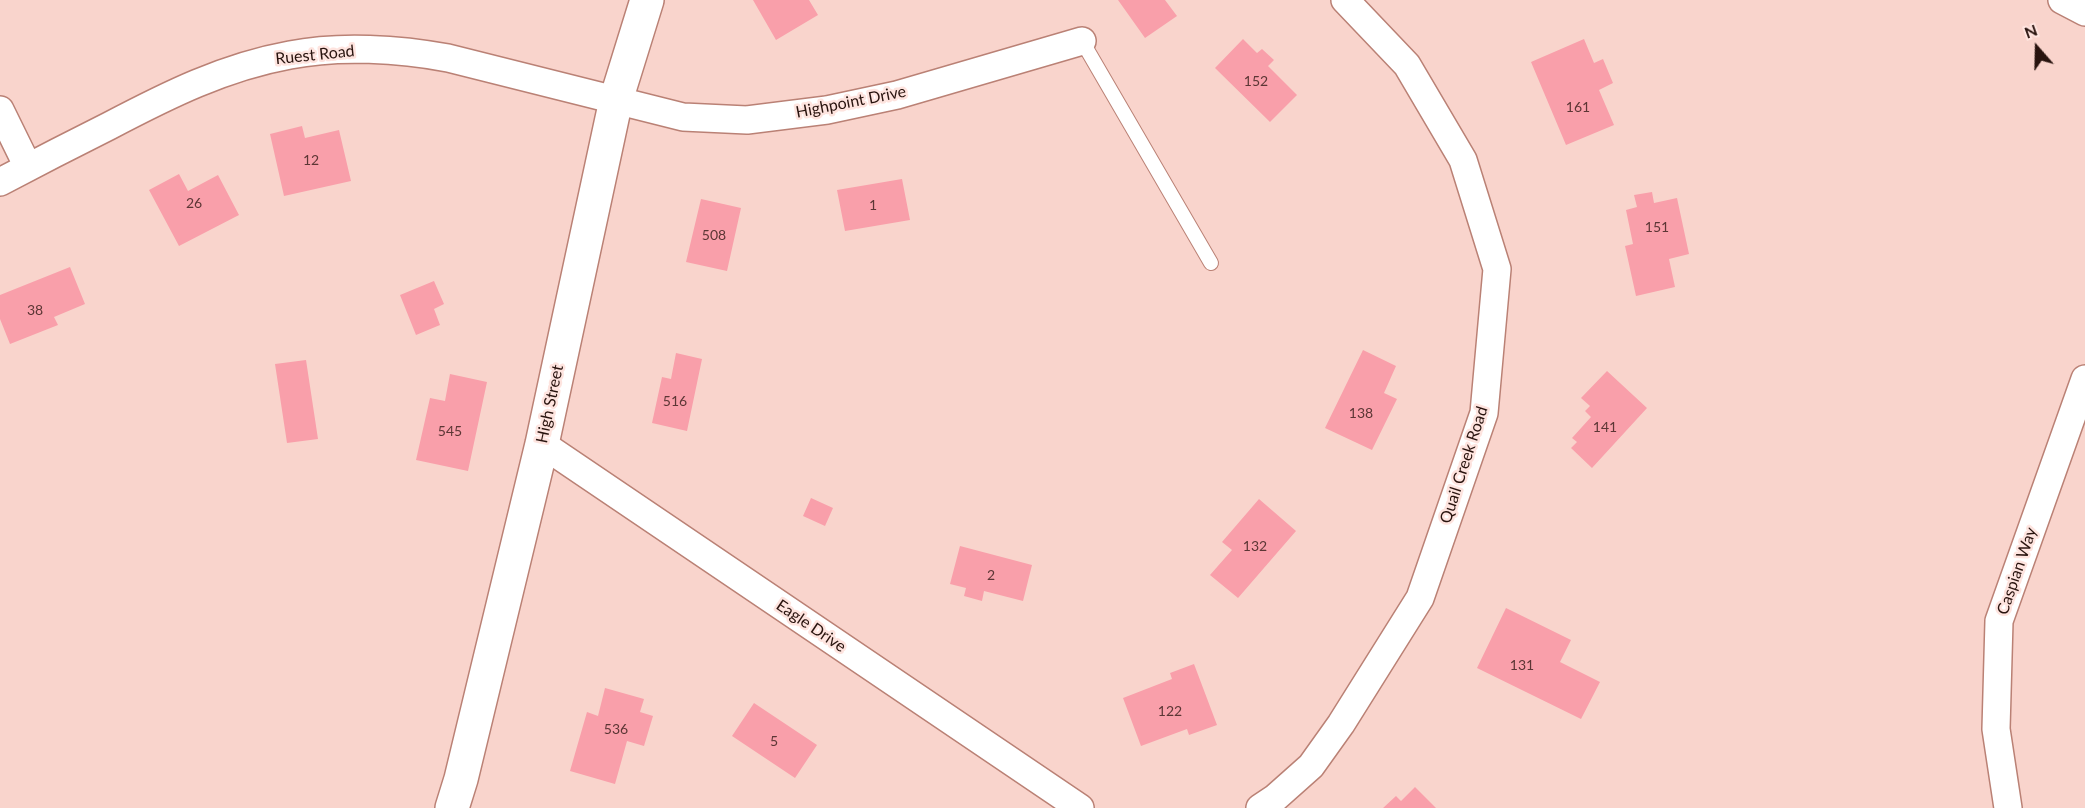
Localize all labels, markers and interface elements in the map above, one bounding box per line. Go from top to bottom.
north arrow [2007,18,2067,78]
text: N [2022,20,2040,42]
street label: Ruest Road [275,41,355,69]
house number: 152 [1244,73,1268,89]
street label: Highpoint Drive [794,82,908,122]
house number: 161 [1566,99,1590,115]
house number: 12 [303,152,319,168]
house number: 26 [186,195,202,211]
house number: 1 [869,197,877,213]
house number: 151 [1645,219,1669,235]
house number: 508 [702,227,726,243]
house number: 38 [27,302,43,318]
street label: High Street [532,363,568,445]
house number: 516 [663,393,687,409]
street label: Quail Creek Road [1436,404,1492,526]
house number: 138 [1349,405,1373,421]
house number: 141 [1593,419,1617,435]
house number: 545 [438,423,462,439]
street label: Caspian Way [1993,525,2041,617]
house number: 132 [1243,538,1267,554]
house number: 2 [987,567,995,583]
street label: Eagle Drive [773,596,849,656]
house number: 131 [1510,657,1534,673]
house number: 122 [1158,703,1182,719]
house number: 536 [604,721,628,737]
house number: 5 [770,733,778,749]

